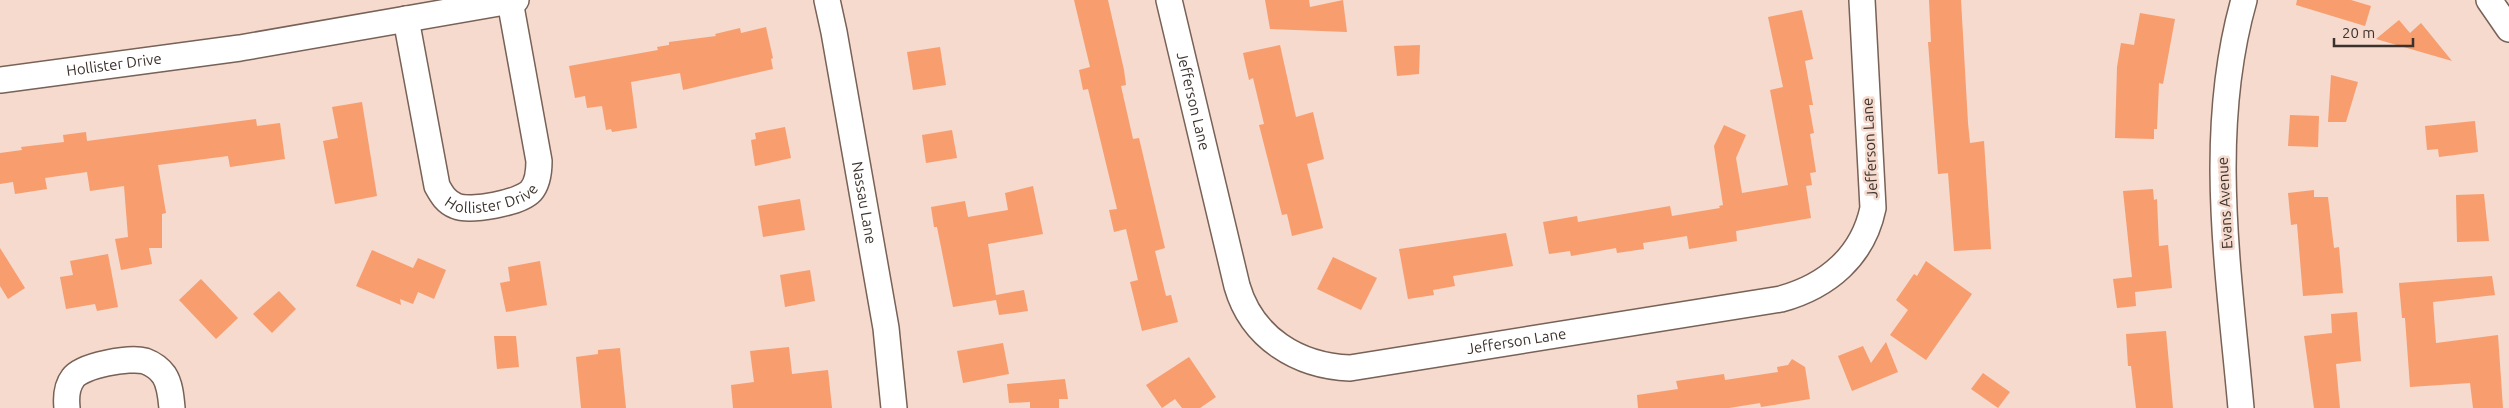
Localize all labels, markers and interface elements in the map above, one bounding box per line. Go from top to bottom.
scale bar [2334,15,2413,47]
text: 20 m [2342,24,2375,41]
street label: Hollister Drive [65,50,163,79]
street label: Jefferson Lane [1174,50,1213,152]
street label: Jefferson Lane [1858,97,1881,199]
street label: Evans Avenue [2214,156,2235,250]
street label: Nassau Lane [849,160,880,245]
street label: Hollister Drive [442,181,541,216]
street label: Jefferson Lane [1465,325,1567,357]

